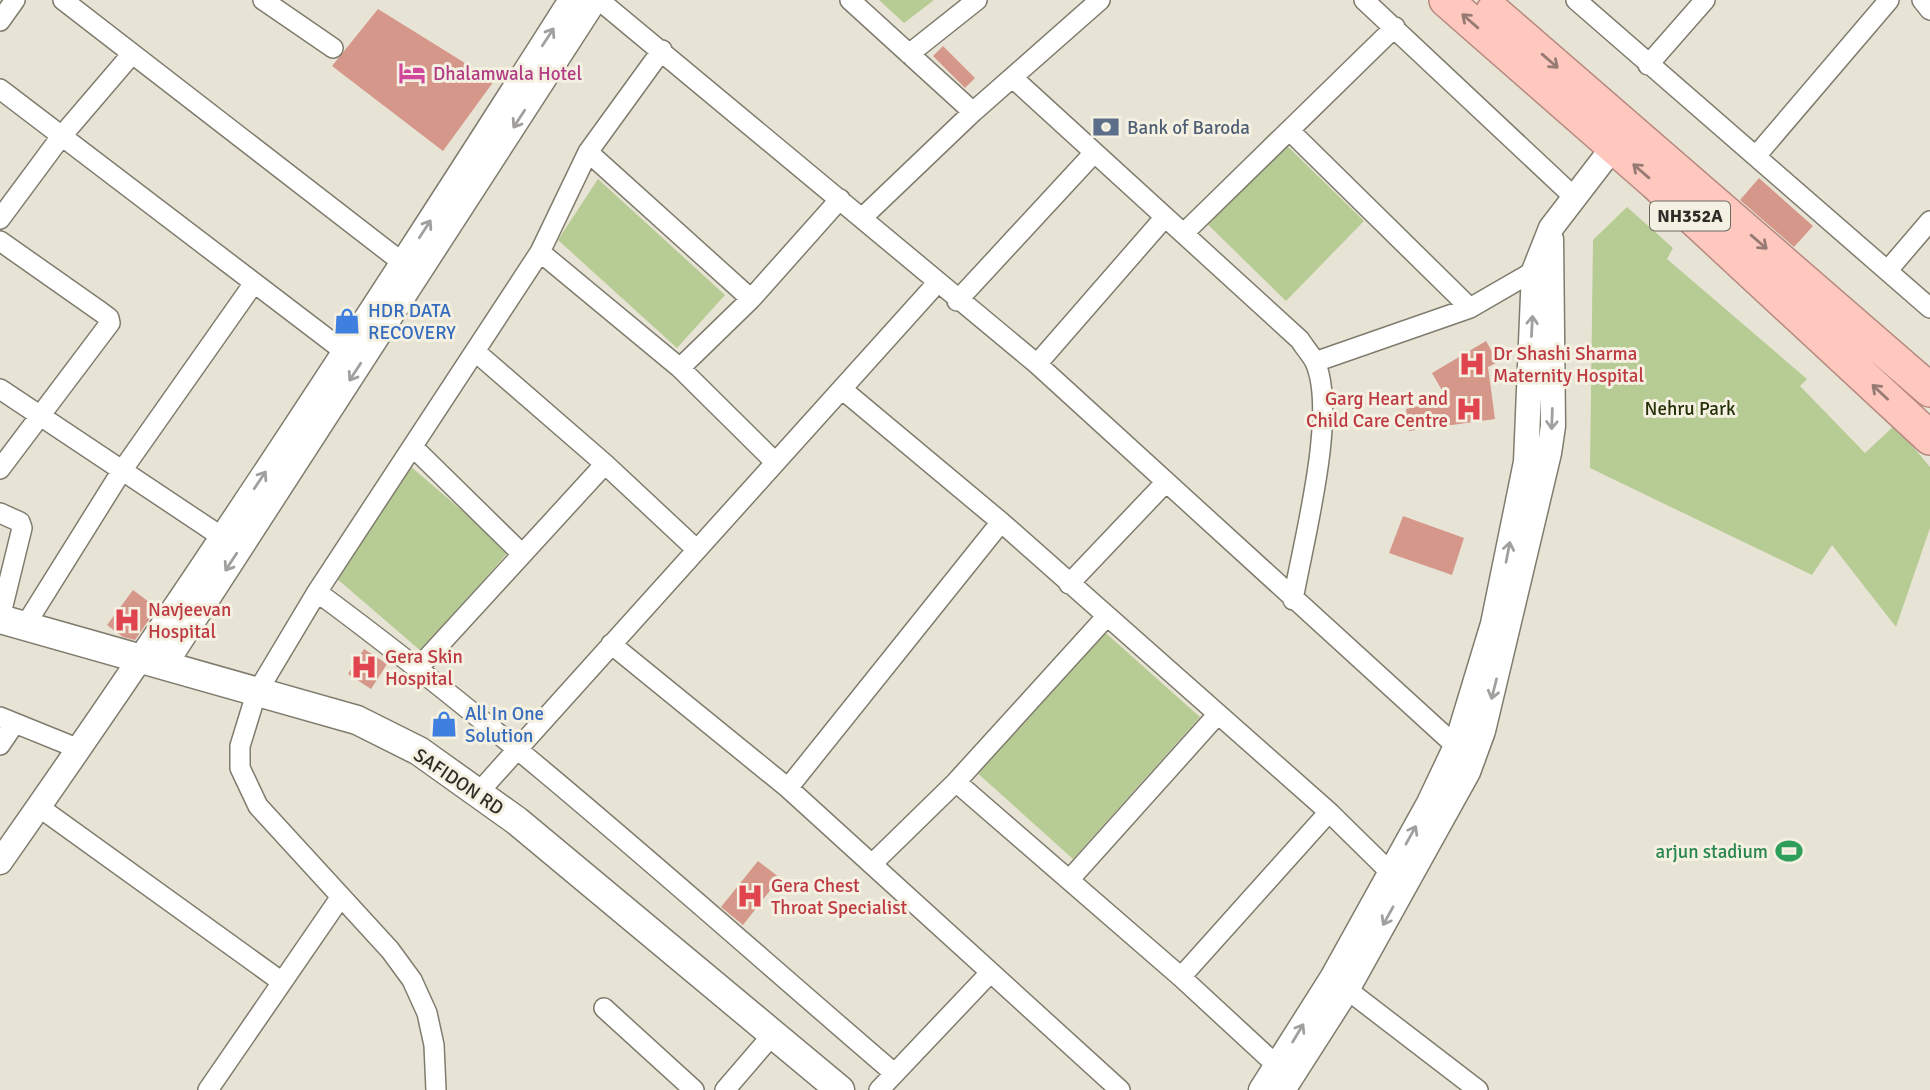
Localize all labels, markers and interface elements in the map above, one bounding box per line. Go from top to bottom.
one-way arrow [1461,13,1479,29]
one-way arrow [541,27,555,47]
one-way arrow [1541,53,1559,69]
hotel icon: Dhalamwala Hotel [397,58,427,88]
place label: Dhalamwala Hotel [433,62,582,86]
one-way arrow [512,109,526,129]
bank icon: Bank of Baroda [1091,112,1121,142]
place label: Bank of Baroda [1127,116,1250,140]
one-way arrow [1632,163,1650,179]
road number: NH352A [1650,202,1730,230]
one-way arrow [419,219,433,239]
one-way arrow [1750,234,1768,250]
place label: HDR DATA RECOVERY [368,299,456,345]
shop icon: HDR DATA RECOVERY [332,306,362,336]
one-way arrow [1525,315,1538,338]
place label: Dr Shashi Sharma Maternity Hospital [1493,342,1644,388]
hospital icon: Dr Shashi Sharma Maternity Hospital [1457,349,1487,379]
one-way arrow [348,362,363,381]
one-way arrow [1871,384,1889,400]
place label: Garg Heart and Child Care Centre [1306,387,1448,433]
hospital icon: Garg Heart and Child Care Centre [1454,394,1484,424]
park label: Nehru Park [1645,397,1736,421]
one-way arrow [1546,407,1559,430]
one-way arrow [253,471,267,490]
one-way arrow [1501,541,1515,564]
one-way arrow [224,552,238,572]
place label: Navjeevan Hospital [148,598,231,644]
hospital icon: Navjeevan Hospital [112,605,142,635]
place label: Gera Skin Hospital [385,645,463,691]
hospital icon: Gera Skin Hospital [349,652,379,682]
one-way arrow [1486,677,1500,700]
place label: All In One Solution [465,702,544,748]
shop icon: All In One Solution [429,709,459,739]
street label: SAFIDON RD [409,743,508,821]
one-way arrow [1405,825,1418,846]
sports icon: arjun stadium [1774,836,1804,866]
place label: arjun stadium [1656,840,1768,864]
place label: Gera Chest Throat Specialist [771,874,907,920]
hospital icon: Gera Chest Throat Specialist [735,881,765,911]
one-way arrow [1381,905,1395,925]
one-way arrow [1292,1023,1306,1043]

